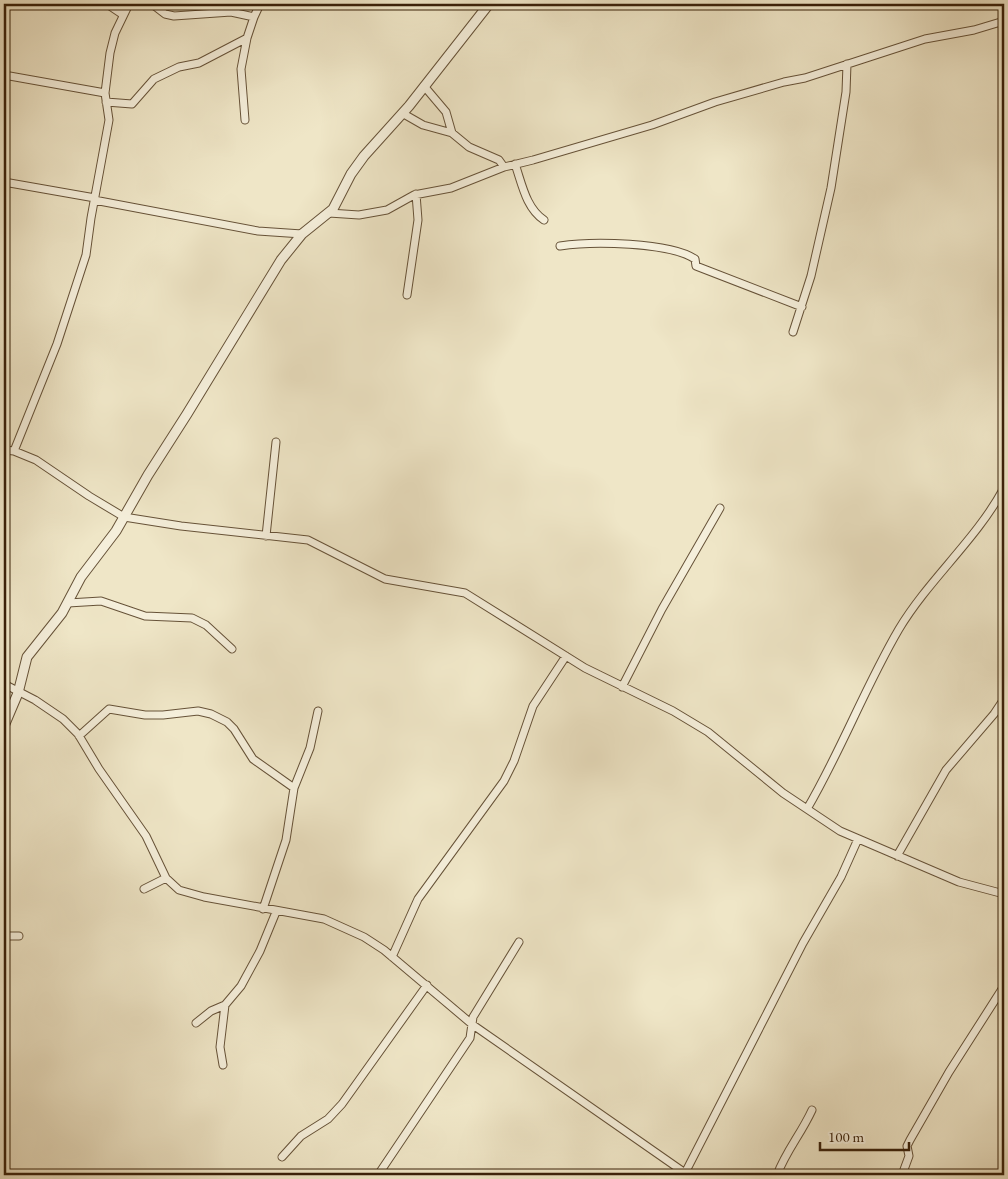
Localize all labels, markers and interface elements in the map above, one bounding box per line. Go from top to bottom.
scale bar [820,1119,909,1151]
text: 100 m [828,1127,865,1146]

